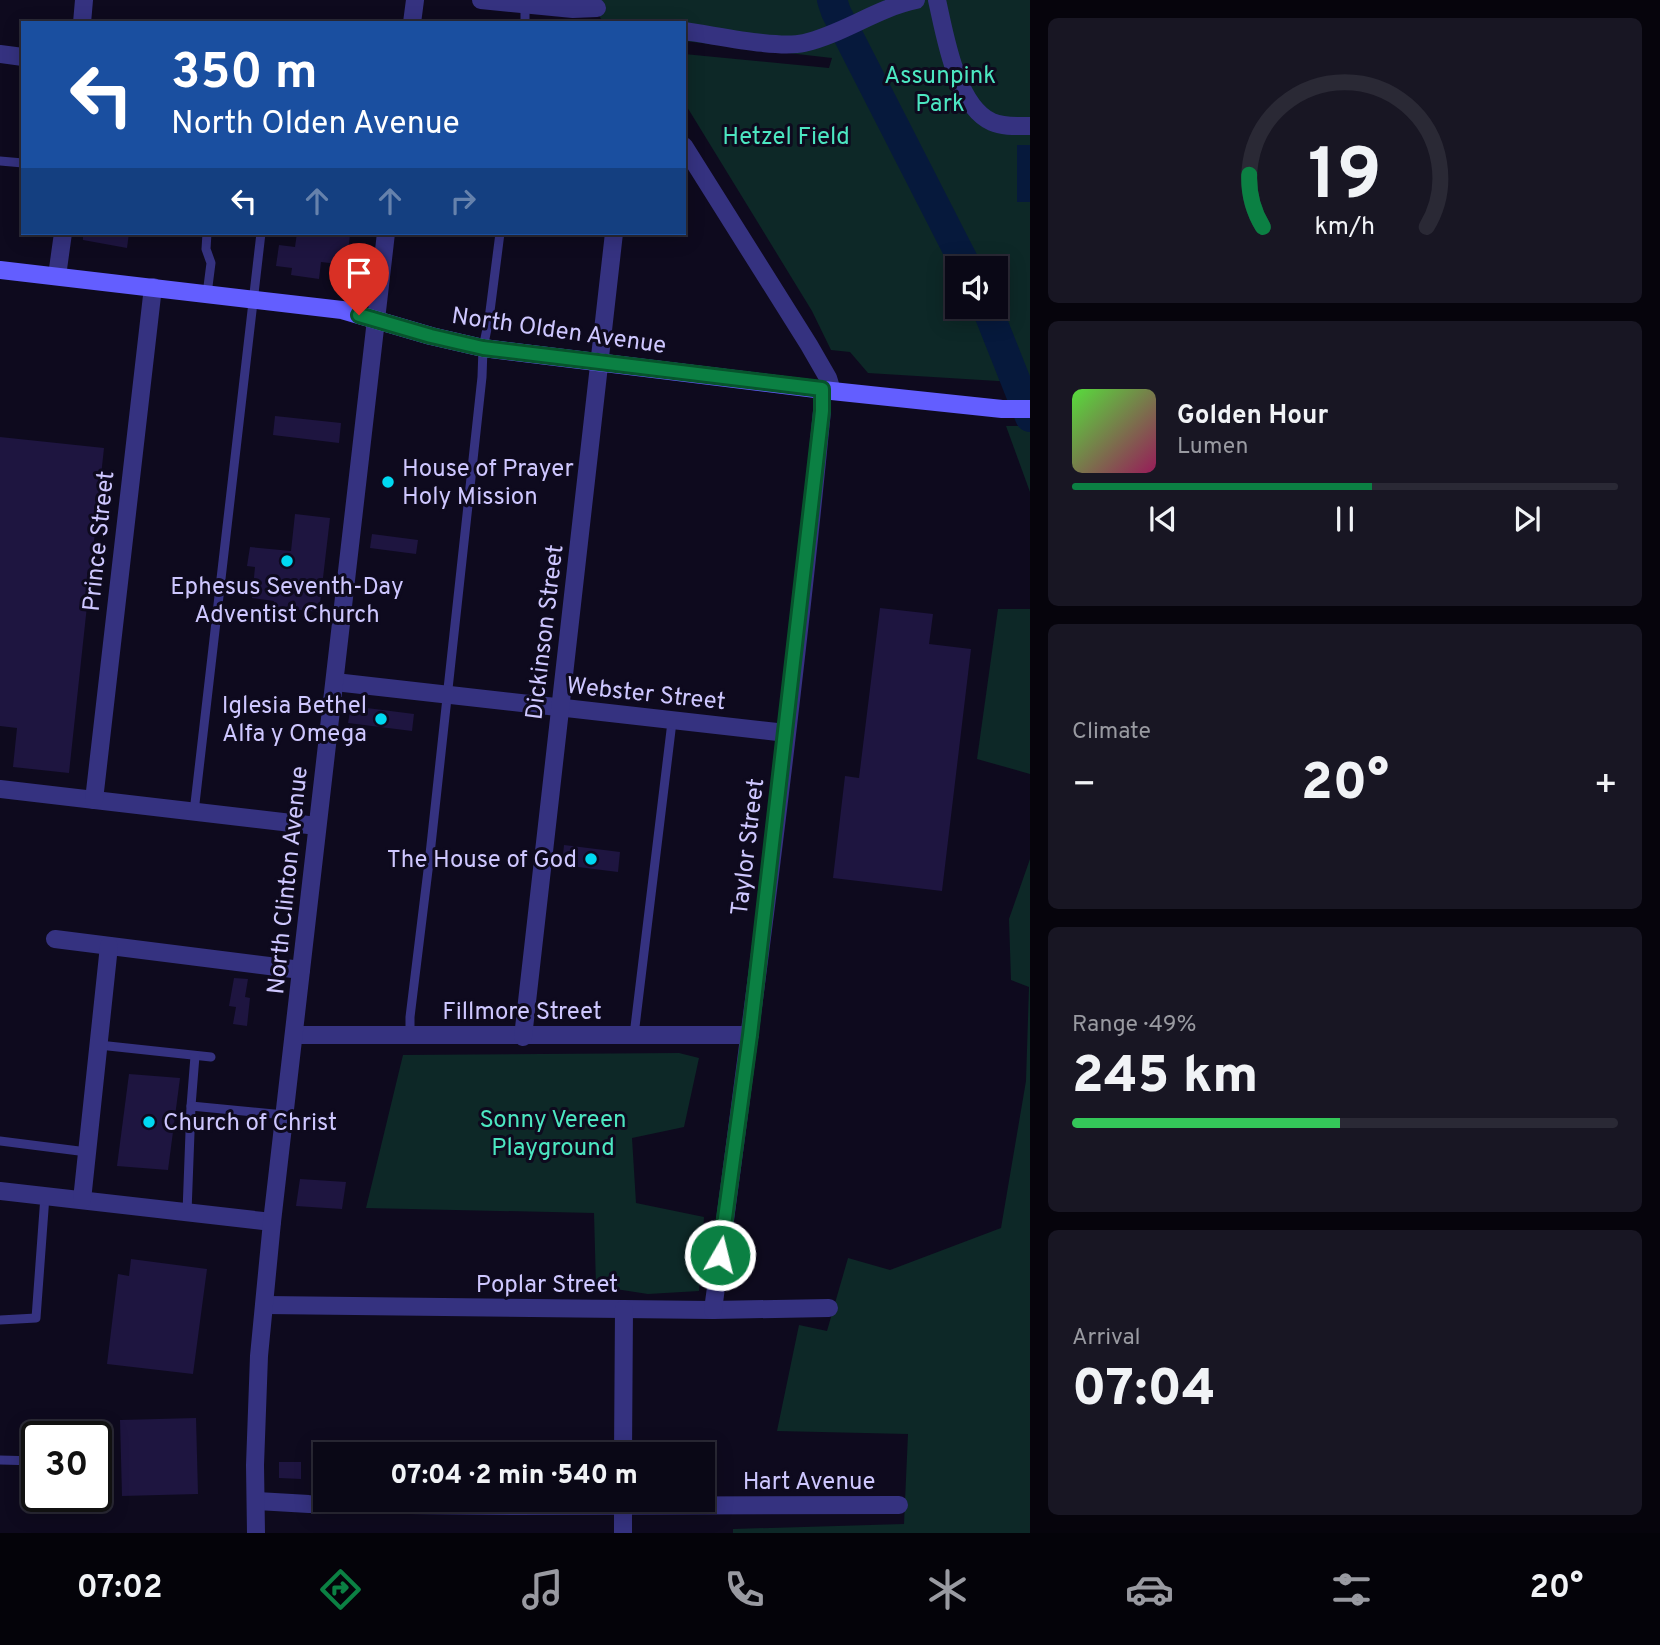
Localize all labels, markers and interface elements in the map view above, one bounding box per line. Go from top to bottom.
text: 350 m [171,44,318,106]
icon: left [56,49,147,140]
park label: Assunpink Park [884,62,996,120]
text: North Olden Avenue [171,105,460,145]
park label: Hetzel Field [722,123,850,153]
text: 19 [1308,133,1382,225]
icon: left [225,182,263,220]
icon: ahead [298,182,336,220]
icon: ahead [371,182,409,220]
icon: right [444,182,482,220]
text: km/h [1315,211,1375,243]
pin [329,243,389,315]
icon: arrive [340,254,378,292]
map controls [945,256,1008,319]
button: sound [945,256,1008,319]
street label: North Olden Avenue [449,302,668,362]
text: Golden Hour [1177,400,1328,433]
text: Lumen [1177,433,1248,462]
place label: House of Prayer Holy Mission [402,455,574,513]
street label: Prince Street [78,469,122,613]
marker: House of Prayer Holy Mission [380,474,396,490]
icon: previous [1144,500,1182,538]
icon: pause [1326,500,1364,538]
icon: next [1508,500,1546,538]
street label: Dickinson Street [520,543,572,722]
marker: Ephesus Seventh-Day Adventist Church [279,553,295,569]
place label: Ephesus Seventh-Day Adventist Church [170,573,404,631]
street label: Webster Street [565,672,727,718]
place label: Iglesia Bethel Alfa y Omega [222,692,367,750]
marker: Iglesia Bethel Alfa y Omega [373,711,389,727]
text: Climate [1072,718,1151,747]
text: 20° [1301,752,1389,818]
text: − [1072,762,1097,811]
text: + [1593,762,1618,811]
street label: North Clinton Avenue [262,765,316,996]
street label: Taylor Street [726,777,772,918]
place label: The House of God [387,846,577,876]
marker: The House of God [583,851,599,867]
street label: Fillmore Street [442,998,602,1028]
text: Range · 49% [1072,1011,1196,1040]
text: 245 km [1072,1045,1258,1111]
park label: Sonny Vereen Playground [479,1106,627,1164]
place label: Church of Christ [163,1109,337,1139]
marker: Church of Christ [141,1114,157,1130]
position arrow [683,1218,757,1292]
street label: Poplar Street [476,1271,618,1301]
text: Arrival [1072,1324,1141,1353]
text: 07:04 [1072,1358,1216,1424]
speed limit sign: 30 [21,1421,112,1512]
text: 07:04 · 2 min · 540 m [390,1460,638,1493]
street label: Hart Avenue [743,1468,875,1498]
icon: directions [316,1565,365,1614]
icon: music [518,1565,567,1614]
icon: phone [720,1565,769,1614]
icon: climate [923,1565,972,1614]
icon: car [1125,1565,1174,1614]
icon: filters [1327,1565,1376,1614]
text: 07:02 [77,1569,163,1609]
text: 20° [1529,1569,1583,1609]

